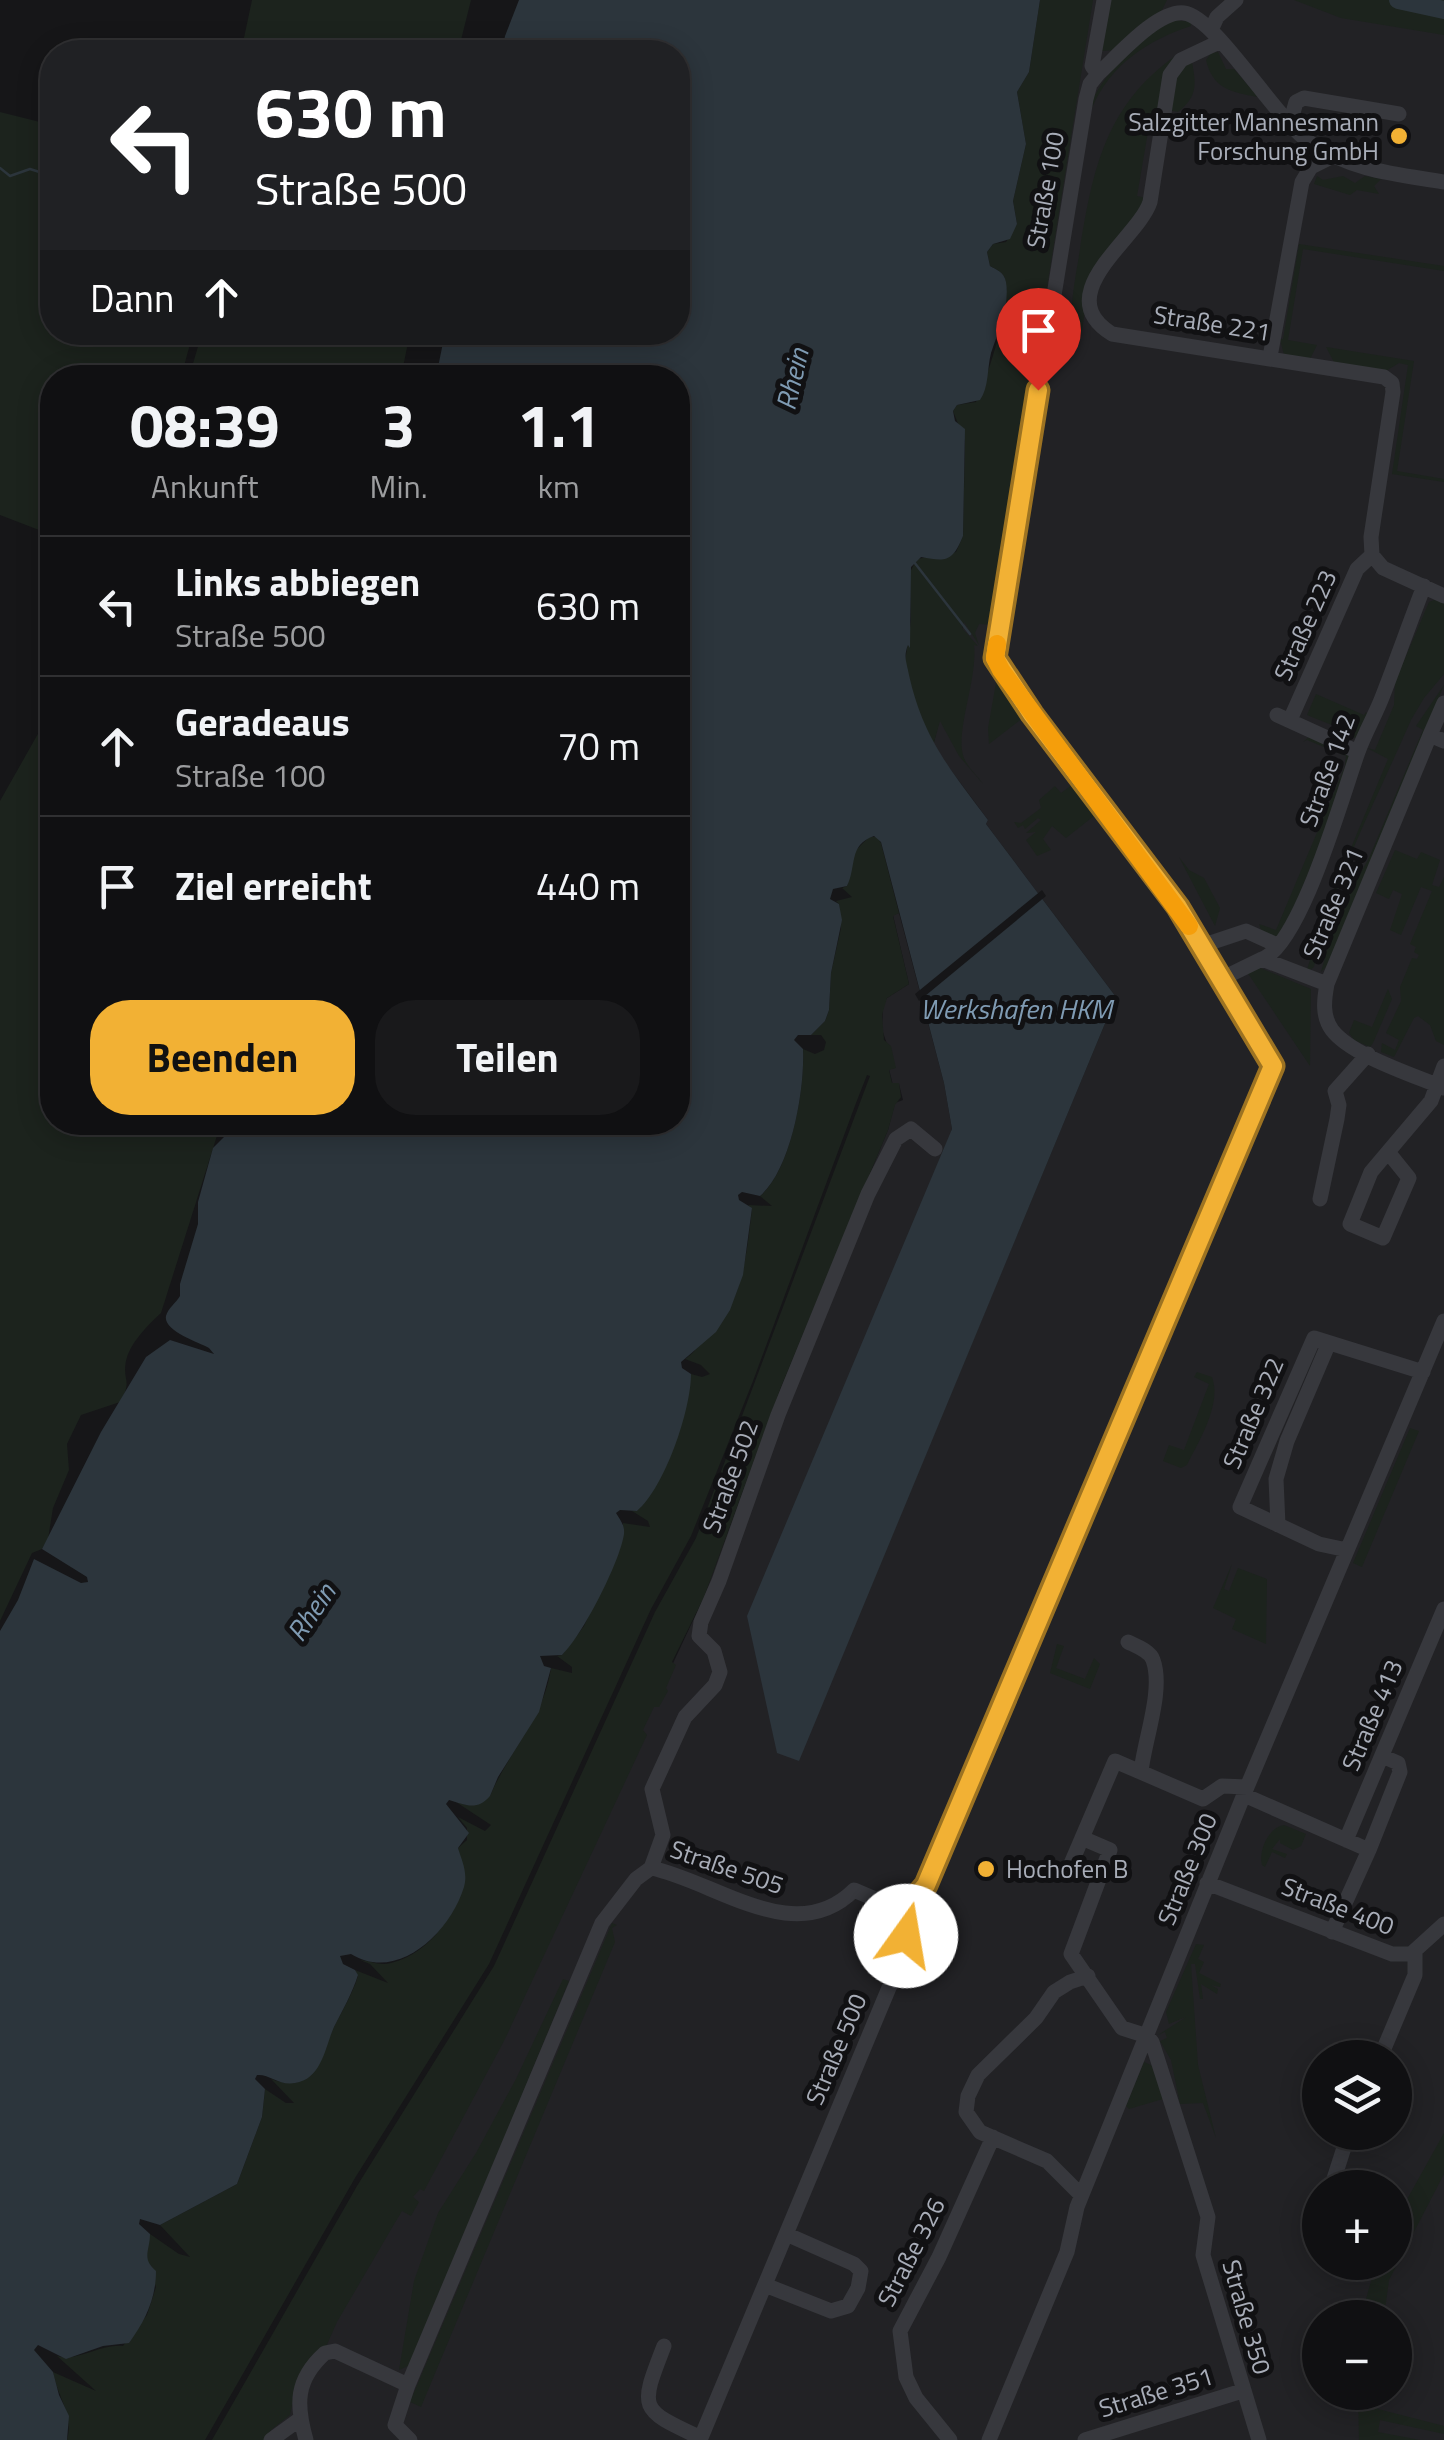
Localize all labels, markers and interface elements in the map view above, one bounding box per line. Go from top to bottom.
text: 630 m [255,58,447,164]
icon: left [90,80,220,210]
place label: Salzgitter Mannesmann Forschung GmbH [1128,103,1379,170]
marker: Salzgitter Mannesmann Forschung GmbH [1388,125,1410,147]
street label: Straße 100 [1016,129,1074,251]
text: Straße 500 [255,154,467,222]
text: Dann [90,269,174,327]
icon: ahead [194,270,249,325]
pin [996,288,1081,391]
street label: Straße 221 [1151,295,1273,351]
icon: arrive [1011,303,1066,358]
water label: Rhein [764,343,820,414]
text: 08:39 [130,379,280,470]
text: 3 [382,379,415,470]
text: 1.1 [518,379,600,470]
text: Ankunft [151,462,259,510]
text: Min. [370,462,428,510]
text: km [538,462,580,510]
text: Links abbiegen [175,553,420,611]
street label: Straße 223 [1264,563,1346,687]
text: 630 m [536,577,640,635]
icon: left [90,579,145,634]
text: Straße 500 [175,611,326,659]
text: Geradeaus [175,693,350,751]
street label: Straße 142 [1289,708,1365,832]
text: 70 m [557,717,640,775]
icon: ahead [90,719,145,774]
text: Straße 100 [175,751,326,799]
street label: Straße 321 [1293,841,1373,965]
text: Ziel erreicht [175,857,372,915]
text: 440 m [536,857,640,915]
icon: arrive [90,859,145,914]
water label: Werkshafen HKM [920,987,1115,1030]
button: Beenden [90,1000,355,1115]
button: Teilen [375,1000,640,1115]
street label: Straße 322 [1213,1351,1293,1475]
street label: Straße 502 [692,1414,768,1538]
water label: Rhein [275,1573,346,1650]
street label: Straße 413 [1332,1653,1412,1777]
street label: Straße 300 [1147,1807,1227,1931]
street label: Straße 505 [665,1830,789,1904]
place label: Hochofen B [1006,1850,1128,1888]
marker: Hochofen B [975,1858,997,1880]
street label: Straße 400 [1276,1867,1400,1945]
position arrow [854,1884,958,1988]
street label: Straße 500 [796,1987,876,2111]
map controls [1302,2040,1412,2410]
button: layers [1302,2040,1412,2150]
button: + [1302,2170,1412,2280]
street label: Straße 326 [867,2191,955,2313]
street label: Straße 350 [1213,2255,1281,2379]
button: − [1302,2300,1412,2410]
street label: Straße 351 [1094,2357,1218,2427]

